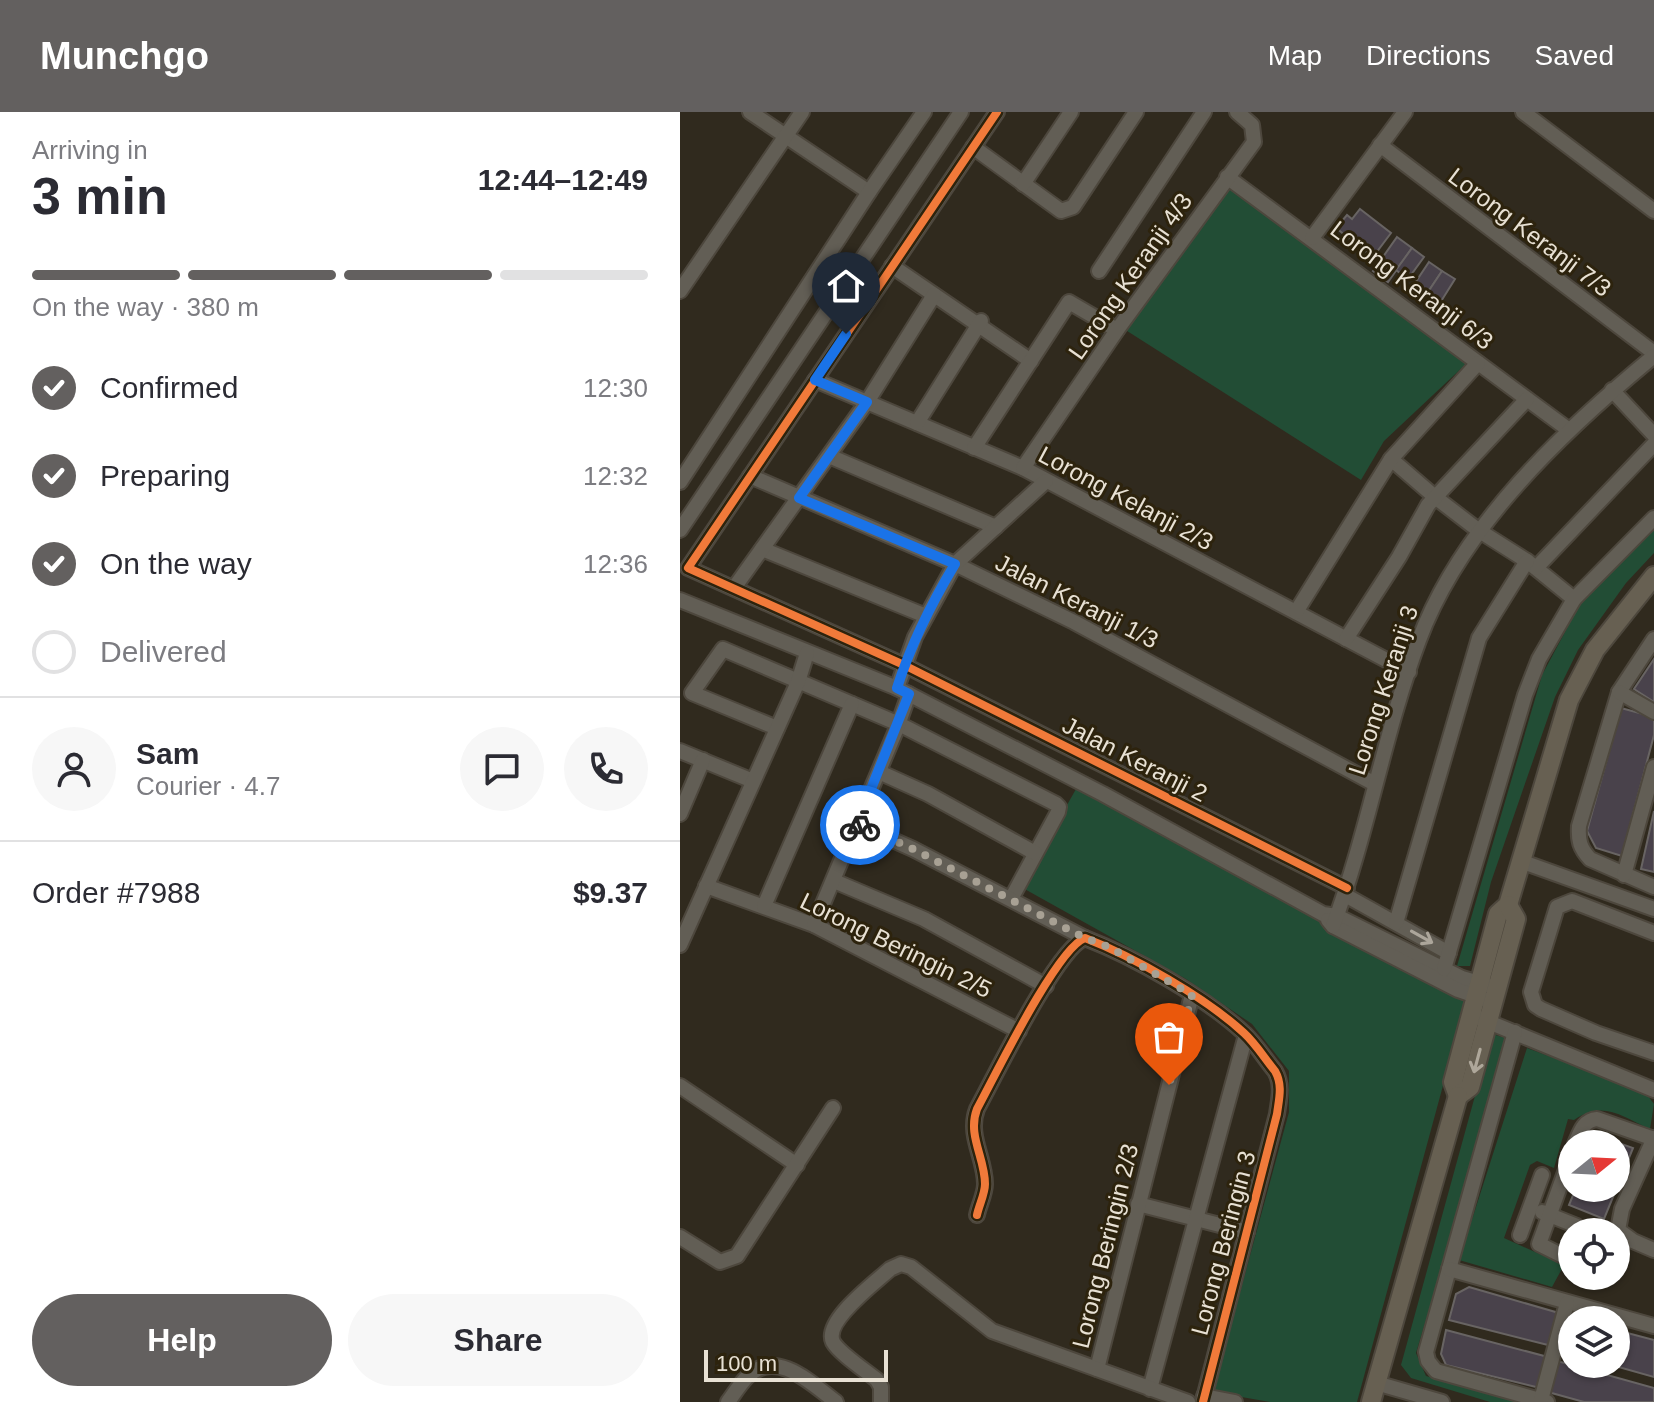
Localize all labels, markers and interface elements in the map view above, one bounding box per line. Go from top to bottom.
text: Munchgo [40,35,209,77]
text: Map [1268,40,1322,71]
text: Directions [1366,40,1491,71]
text: Saved [1535,40,1614,71]
text: Arriving in [32,135,148,165]
street label: Lorong Keranji 7/3 [1444,162,1616,302]
text: 12:44–12:49 [478,163,648,196]
text: 3 min [32,167,168,225]
street label: Lorong Keranji 4/3 [1063,188,1197,364]
street label: Lorong Keranji 6/3 [1326,215,1498,355]
pin [812,252,880,334]
icon: home [824,264,868,308]
text: On the way · 380 m [32,292,259,322]
icon: check [32,366,76,410]
text: Confirmed [100,371,238,404]
text: 12:30 [583,373,648,403]
street label: Lorong Kelanji 2/3 [1034,441,1218,555]
icon: check [32,454,76,498]
text: Preparing [100,459,230,492]
text: 12:32 [583,461,648,491]
icon: check [32,542,76,586]
text: On the way [100,547,252,580]
street label: Jalan Keranji 1/3 [991,548,1163,654]
text: 12:36 [583,549,648,579]
street label: Lorong Keranji 3 [1343,602,1423,778]
text: Delivered [100,635,227,668]
street label: Jalan Keranji 2 [1058,711,1212,807]
button: person [32,727,116,811]
button: chat [460,727,544,811]
button: phone [564,727,648,811]
text: Sam [136,737,199,770]
text: Courier · 4.7 [136,771,281,801]
courier [820,785,900,865]
icon: bike [838,803,882,847]
text: Order #7988 [32,876,200,909]
text: $9.37 [573,876,648,909]
street label: Lorong Beringin 2/5 [796,887,996,1003]
one-way arrow [1409,930,1433,946]
pin [1135,1003,1203,1085]
icon: bag [1147,1015,1191,1059]
one-way arrow [1469,1048,1484,1074]
north arrow [1558,1130,1630,1202]
map controls [1558,1130,1630,1378]
street label: Lorong Beringin 2/3 [1067,1141,1143,1351]
street label: Lorong Beringin 3 [1185,1148,1261,1338]
button: locate [1558,1218,1630,1290]
button: Help [32,1294,332,1386]
button: Share [348,1294,648,1386]
button: layers [1558,1306,1630,1378]
scale bar [704,1346,888,1382]
text: 100 m [716,1351,777,1376]

